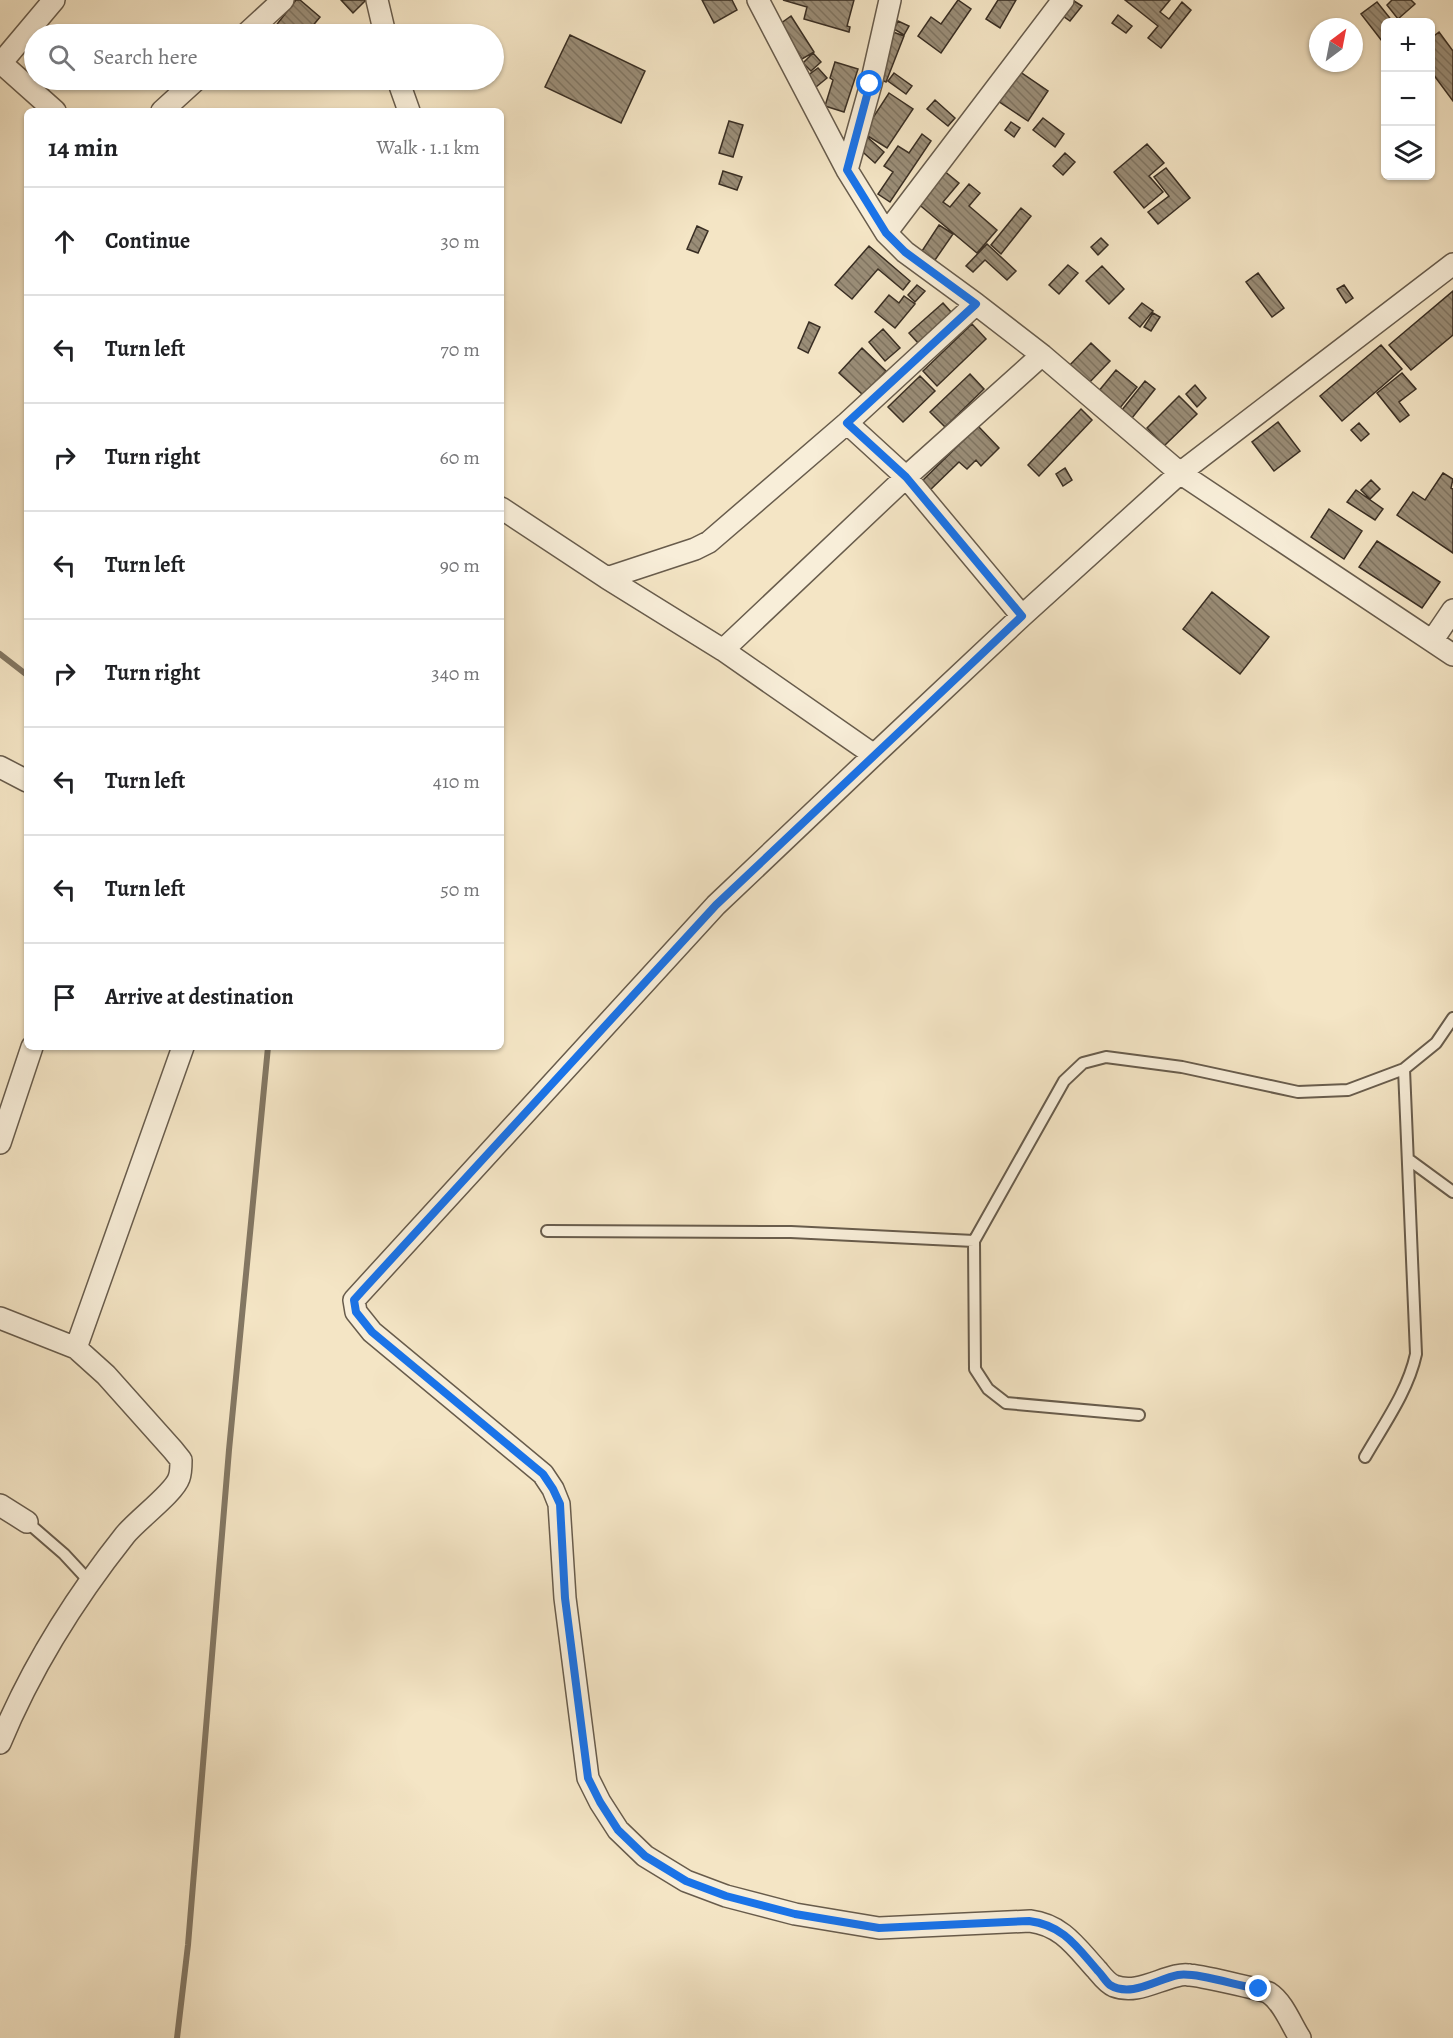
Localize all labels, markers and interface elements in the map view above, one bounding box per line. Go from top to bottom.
north arrow [1309,18,1363,72]
map controls [1381,18,1435,180]
button: + [1381,18,1435,72]
search box [24,24,504,90]
icon: search [45,41,78,74]
text: Search here [93,42,198,72]
route start [856,70,882,96]
button: − [1381,72,1435,126]
button: layers [1381,126,1435,180]
text: 14 min [48,130,118,165]
text: Walk · 1.1 km [377,134,480,161]
icon: ahead [48,225,81,258]
text: Continue [105,226,190,256]
text: 30 m [440,228,480,255]
icon: left [48,333,81,366]
text: Turn left [105,334,185,364]
text: 70 m [440,336,480,363]
icon: right [48,441,81,474]
text: Turn right [105,442,201,472]
text: 60 m [440,444,480,471]
icon: left [48,549,81,582]
text: Turn left [105,550,185,580]
text: 90 m [440,552,480,579]
icon: right [48,657,81,690]
text: Turn right [105,658,201,688]
text: 340 m [431,660,480,687]
icon: left [48,765,81,798]
text: Turn left [105,766,185,796]
text: 410 m [433,768,480,795]
icon: left [48,873,81,906]
text: Turn left [105,874,185,904]
text: 50 m [440,876,480,903]
icon: arrive [48,981,81,1014]
text: Arrive at destination [105,982,294,1012]
route end [1245,1975,1271,2001]

